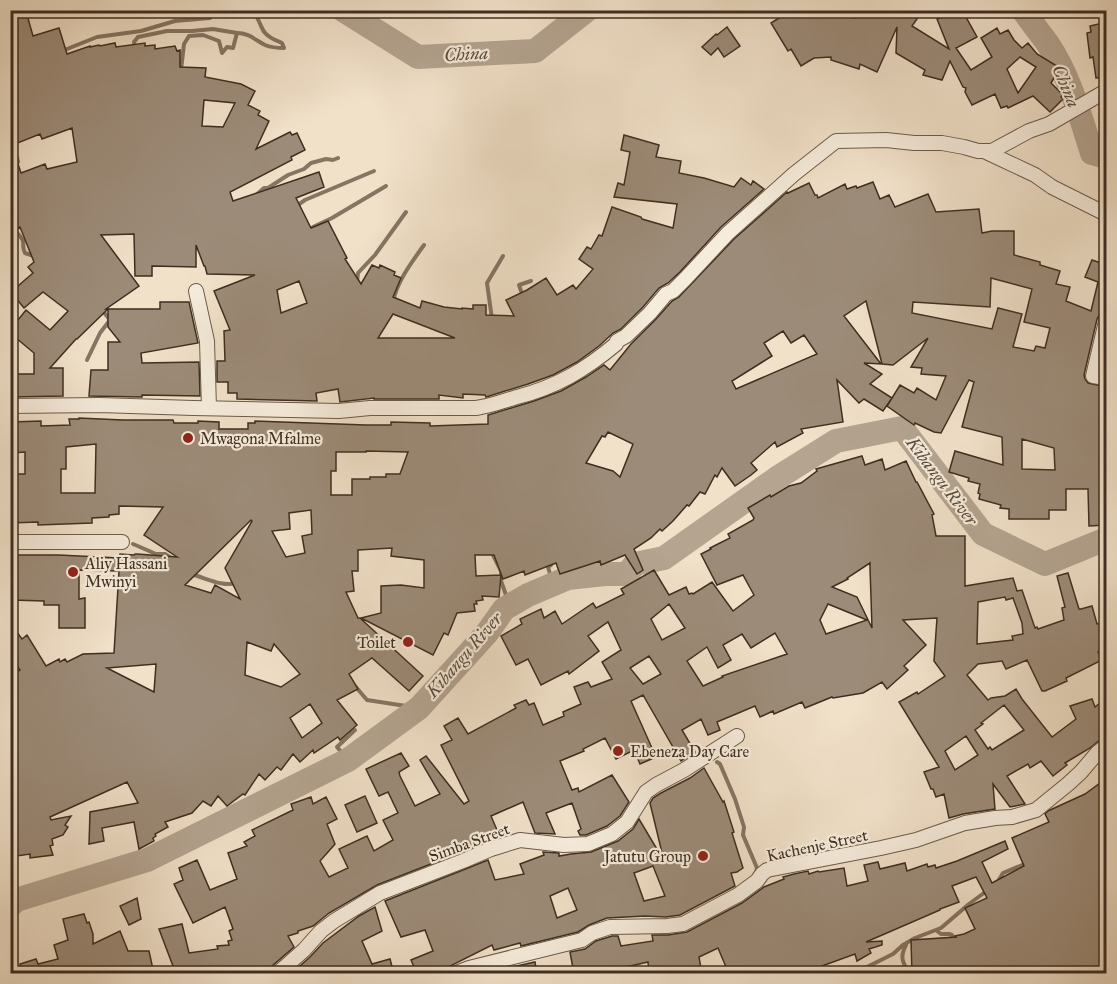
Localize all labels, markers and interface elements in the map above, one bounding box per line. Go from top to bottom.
water label: China [443,42,489,66]
water label: China [1047,61,1085,111]
place label: Mwagona Mfalme [200,429,321,449]
marker: Mwagona Mfalme [181,431,195,445]
water label: Kibangu River [901,431,983,531]
place label: Aliy Hassani Mwinyi [84,554,168,591]
marker: Aliy Hassani Mwinyi [66,565,80,579]
water label: Kibangu River [420,607,508,703]
place label: Toilet [357,633,396,652]
marker: Toilet [401,635,415,649]
place label: Ebeneza Day Care [630,742,749,761]
marker: Ebeneza Day Care [611,744,625,758]
street label: Simba Street [426,819,513,866]
street label: Kachenje Street [765,825,870,865]
place label: Jatutu Group [602,847,691,867]
marker: Jatutu Group [696,849,710,863]

